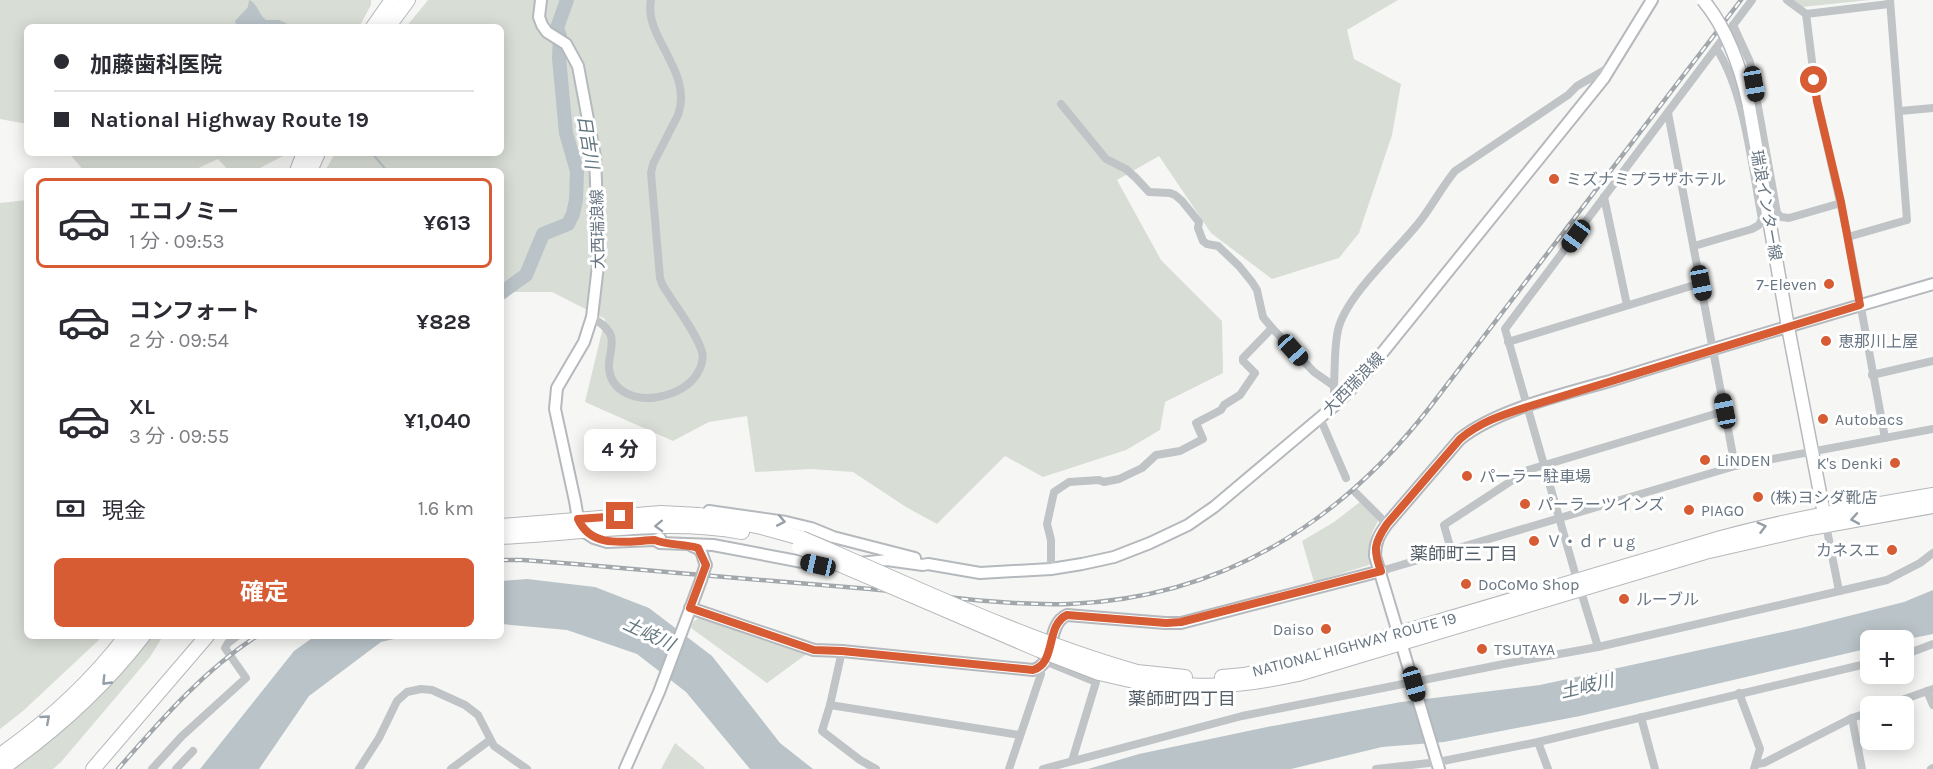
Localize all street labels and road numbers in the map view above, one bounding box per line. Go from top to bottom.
street label: 瑞浪インター線 [1747,148,1786,262]
street label: 大西瑞浪線 [587,189,608,269]
street label: 大西瑞浪線 [1319,348,1388,419]
street label: NATIONAL HIGHWAY ROUTE 19 [1250,608,1458,681]

